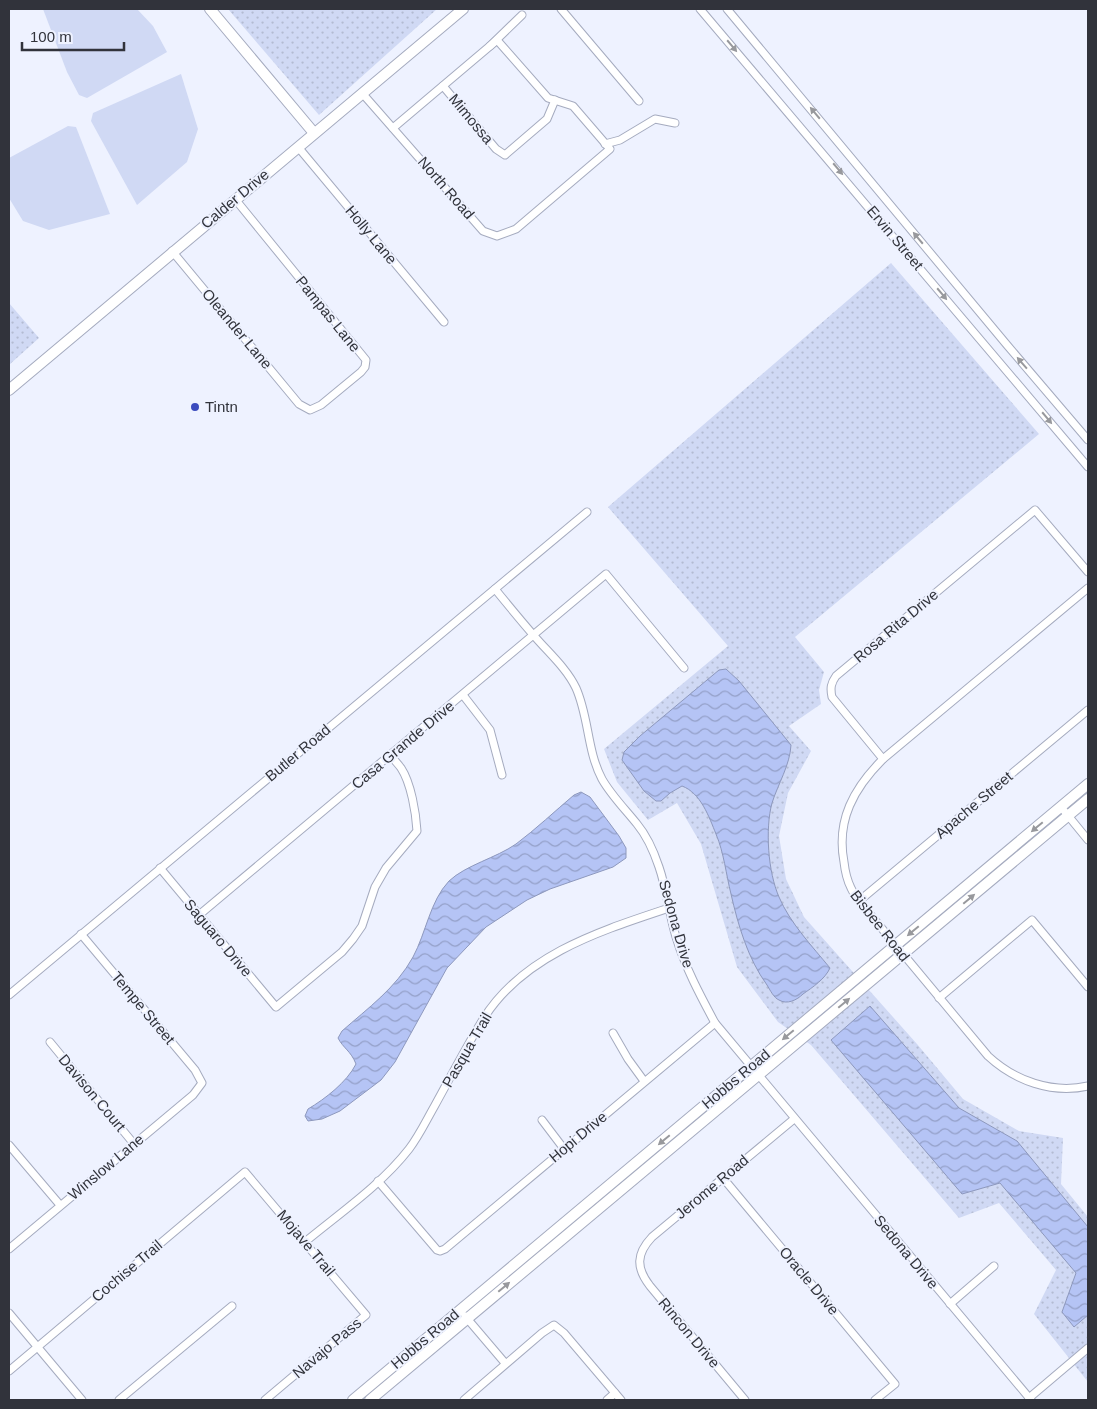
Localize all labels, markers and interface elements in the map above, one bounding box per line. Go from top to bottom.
scale bar [22,20,125,52]
text: 100 m [30,28,72,45]
one-way arrow [727,39,738,52]
street label: Mimossa [446,90,498,148]
one-way arrow [809,107,820,120]
street label: North Road [415,153,478,222]
one-way arrow [832,163,843,176]
street label: Calder Drive [197,165,272,232]
street label: Holly Lane [342,202,401,267]
street label: Ervin Street [864,202,928,274]
one-way arrow [913,232,924,245]
street label: Pampas Lane [293,272,364,355]
street label: Oleander Lane [199,285,276,372]
one-way arrow [936,288,947,300]
one-way arrow [1016,358,1028,370]
place label: Tintn [205,398,238,415]
marker: Tintn [189,401,201,413]
one-way arrow [1041,412,1052,425]
street label: Rosa Rita Drive [850,585,941,666]
street label: Casa Grande Drive [348,697,457,792]
street label: Butler Road [262,721,333,785]
street label: Apache Street [932,767,1016,842]
one-way arrow [1031,821,1044,832]
street label: Sedona Drive [656,878,697,970]
street label: Bisbee Road [847,887,914,965]
one-way arrow [963,894,975,905]
street label: Saguaro Drive [181,895,256,980]
one-way arrow [907,926,920,937]
street label: Tempe Street [108,968,179,1048]
one-way arrow [838,998,850,1009]
street label: Pasqua Trail [438,1009,495,1090]
one-way arrow [782,1030,795,1041]
street label: Hobbs Road [698,1045,773,1112]
street label: Davison Court [55,1051,130,1135]
street label: Hopi Drive [545,1108,610,1166]
street label: Winslow Lane [64,1130,147,1203]
one-way arrow [657,1134,670,1145]
street label: Jerome Road [672,1151,752,1222]
street label: Mojave Trail [274,1206,339,1279]
street label: Sedona Drive [871,1211,942,1292]
street label: Cochise Trail [88,1236,165,1305]
street label: Oracle Drive [776,1243,843,1318]
one-way arrow [498,1281,511,1292]
street label: Rincon Drive [655,1294,723,1371]
street label: Hobbs Road [387,1305,462,1372]
street label: Navajo Pass [289,1314,364,1381]

